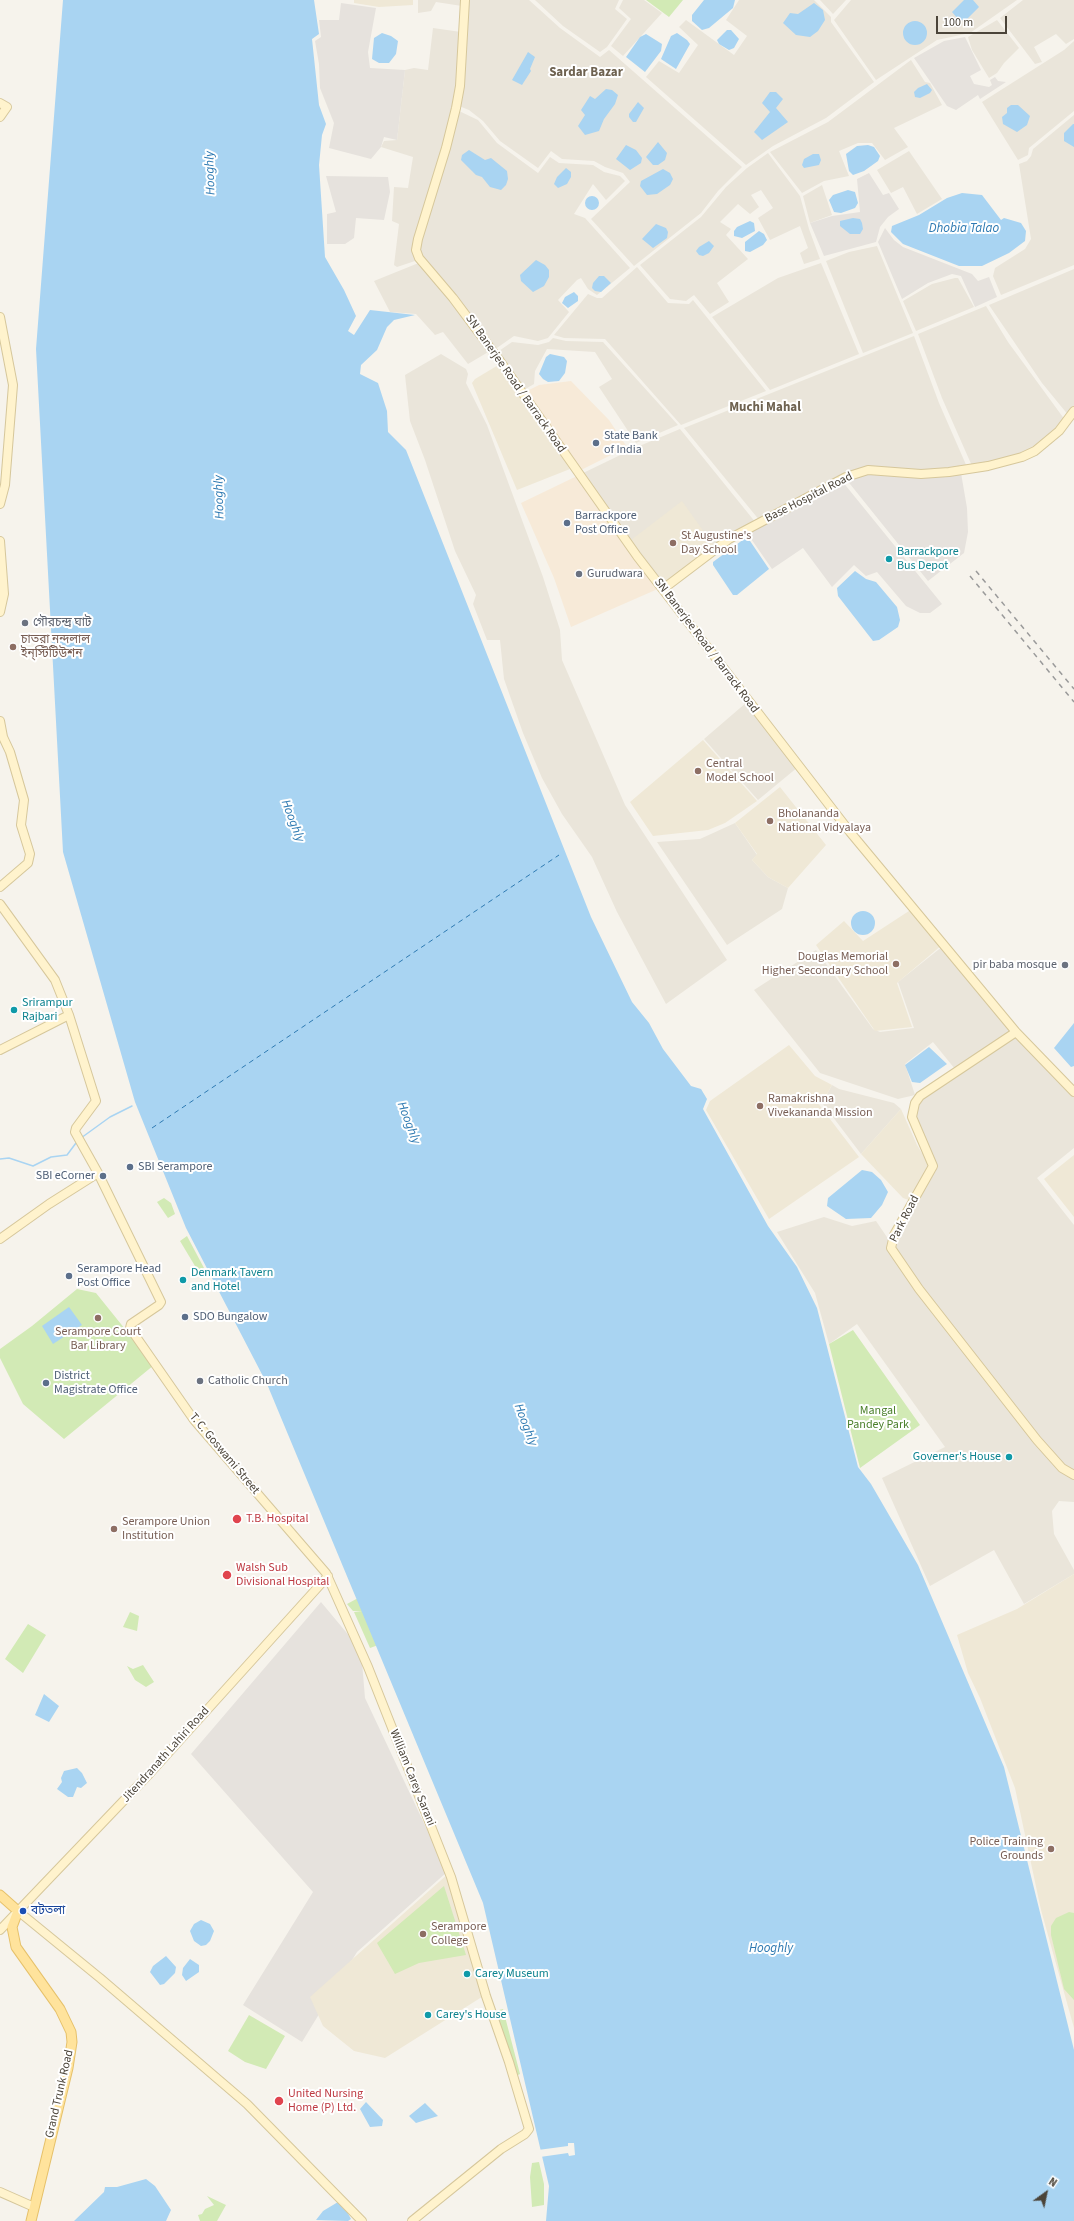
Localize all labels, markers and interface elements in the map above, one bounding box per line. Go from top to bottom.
scale bar [938,8,1009,34]
text: 100 m [943,14,973,31]
district label: Sardar Bazar [549,65,623,81]
water label: Hooghly [202,151,220,195]
water label: Dhobia Talao [929,221,999,237]
street label: SN Banerjee Road / Barrack Road [462,312,568,456]
district label: Muchi Mahal [729,400,801,416]
place label: State Bank of India [604,429,658,457]
marker: State Bank of India [591,438,601,448]
street label: Base Hospital Road [763,470,855,526]
water label: Hooghly [211,475,229,519]
place label: Barrackpore Post Office [575,509,637,537]
marker: Barrackpore Post Office [562,518,572,528]
place label: St Augustine's Day School [681,529,751,557]
marker: St Augustine's Day School [668,538,678,548]
place label: Barrackpore Bus Depot [897,545,959,573]
marker: Barrackpore Bus Depot [884,554,894,564]
place label: Gurudwara [587,567,643,581]
marker: Gurudwara [574,569,584,579]
street label: SN Banerjee Road / Barrack Road [651,576,761,716]
place label: গৌরচন্দ্র ঘাট [33,616,91,630]
marker: গৌরচন্দ্র ঘাট [20,618,30,628]
place label: চাতরা নন্দলাল ইন্‌স্টিটিউশন [21,633,90,661]
marker: চাতরা নন্দলাল ইন্‌স্টিটিউশন [8,642,18,652]
place label: Central Model School [706,757,774,785]
marker: Central Model School [693,766,703,776]
water label: Hooghly [277,798,307,844]
place label: Bholananda National Vidyalaya [778,807,871,835]
marker: Bholananda National Vidyalaya [765,816,775,826]
place label: Douglas Memorial Higher Secondary School [762,950,888,978]
place label: pir baba mosque [973,958,1057,972]
marker: Douglas Memorial Higher Secondary School [891,959,901,969]
marker: pir baba mosque [1060,960,1070,970]
place label: Srirampur Rajbari [22,996,73,1024]
marker: Srirampur Rajbari [9,1005,19,1015]
place label: Ramakrishna Vivekananda Mission [768,1092,873,1120]
water label: Hooghly [393,1100,423,1146]
marker: Ramakrishna Vivekananda Mission [755,1101,765,1111]
place label: SBI Serampore [138,1160,212,1174]
marker: SBI Serampore [125,1162,135,1172]
place label: SBI eCorner [36,1169,95,1183]
marker: SBI eCorner [98,1171,108,1181]
street label: Park Road [887,1193,923,1245]
place label: Serampore Head Post Office [77,1262,161,1290]
place label: Denmark Tavern and Hotel [191,1266,273,1294]
marker: Serampore Head Post Office [64,1271,74,1281]
marker: Denmark Tavern and Hotel [178,1275,188,1285]
place label: SDO Bungalow [193,1310,267,1324]
marker: SDO Bungalow [180,1312,190,1322]
marker: Serampore Court Bar Library [93,1313,103,1323]
place label: Serampore Court Bar Library [55,1325,141,1353]
place label: District Magistrate Office [54,1369,138,1397]
place label: Catholic Church [208,1374,288,1388]
marker: Catholic Church [195,1376,205,1386]
marker: District Magistrate Office [41,1378,51,1388]
water label: Hooghly [510,1402,540,1448]
park label: Mangal Pandey Park [847,1404,909,1432]
street label: T. C. Goswami Street [186,1410,262,1498]
place label: Governer's House [913,1450,1001,1464]
marker: Governer's House [1004,1452,1014,1462]
place label: T.B. Hospital [246,1512,308,1526]
marker: T.B. Hospital [231,1513,243,1525]
place label: Serampore Union Institution [122,1515,210,1543]
marker: Serampore Union Institution [109,1524,119,1534]
place label: Walsh Sub Divisional Hospital [236,1561,329,1589]
marker: Walsh Sub Divisional Hospital [221,1569,233,1581]
street label: Jitendranath Lahiri Road [119,1704,213,1806]
street label: William Carey Sarani [386,1728,438,1828]
place label: Police Training Grounds [970,1835,1043,1863]
marker: Police Training Grounds [1046,1844,1056,1854]
place label: বটতলা [31,1904,65,1918]
marker: বটতলা [18,1906,28,1916]
place label: Serampore College [431,1920,486,1948]
marker: Serampore College [418,1929,428,1939]
water label: Hooghly [749,1941,793,1957]
place label: Carey Museum [475,1967,549,1981]
marker: Carey Museum [462,1969,472,1979]
place label: Carey's House [436,2008,507,2022]
marker: Carey's House [423,2010,433,2020]
street label: Grand Trunk Road [43,2048,77,2140]
place label: United Nursing Home (P) Ltd. [288,2087,363,2115]
marker: United Nursing Home (P) Ltd. [273,2095,285,2107]
north arrow [1026,2173,1066,2213]
text: N [1046,2174,1060,2191]

